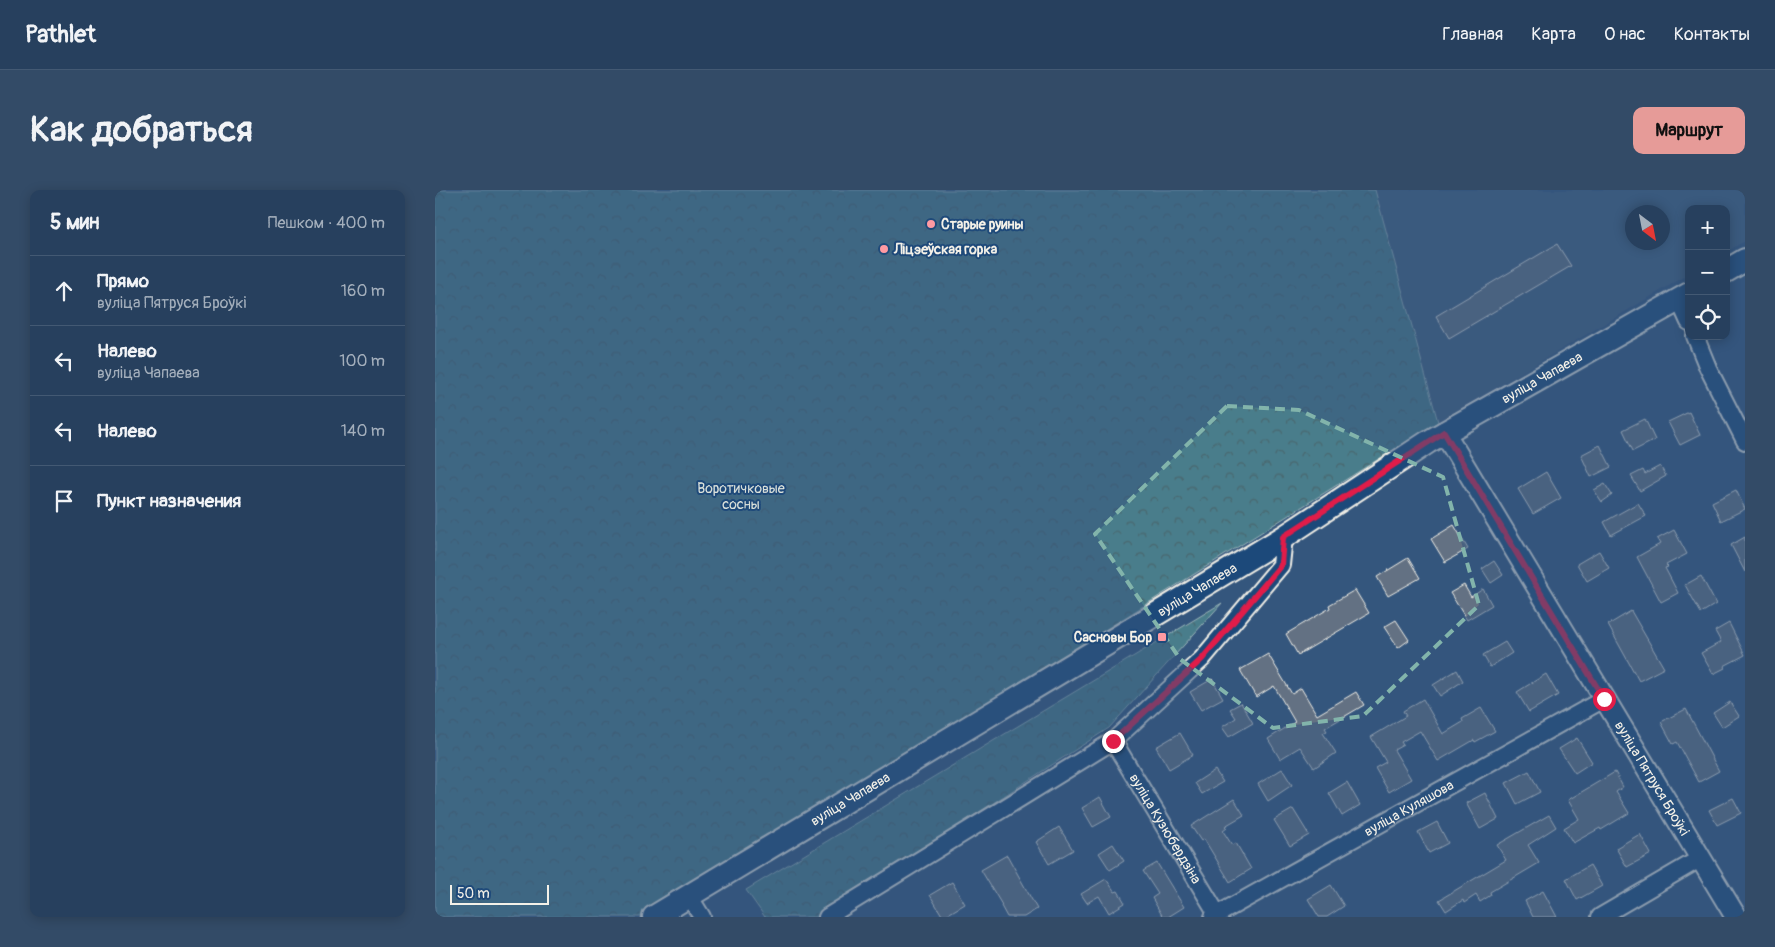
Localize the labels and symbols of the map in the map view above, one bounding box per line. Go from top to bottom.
north arrow [1625,205,1670,250]
place label: Старые руины [941,216,1024,233]
marker: Старые руины [925,218,937,230]
place label: Ліцэеўская горка [893,241,998,258]
marker: Ліцэеўская горка [878,243,890,255]
street label: вуліца Чапаева [1498,348,1585,407]
park label: Воротичковые сосны [697,480,785,513]
street label: вуліца Чапаева [1154,559,1240,620]
place label: Сасновы Бор [1074,629,1152,646]
marker: Сасновы Бор [1156,631,1168,643]
route start [1593,688,1616,711]
street label: вуліца Пятруся Броўкі [1611,718,1694,839]
route end [1102,730,1125,753]
street label: вуліца Чапаева [807,768,893,829]
street label: вуліца Кузюбердзіна [1126,770,1205,887]
street label: вуліца Куляшова [1361,776,1456,840]
scale bar [450,882,549,905]

